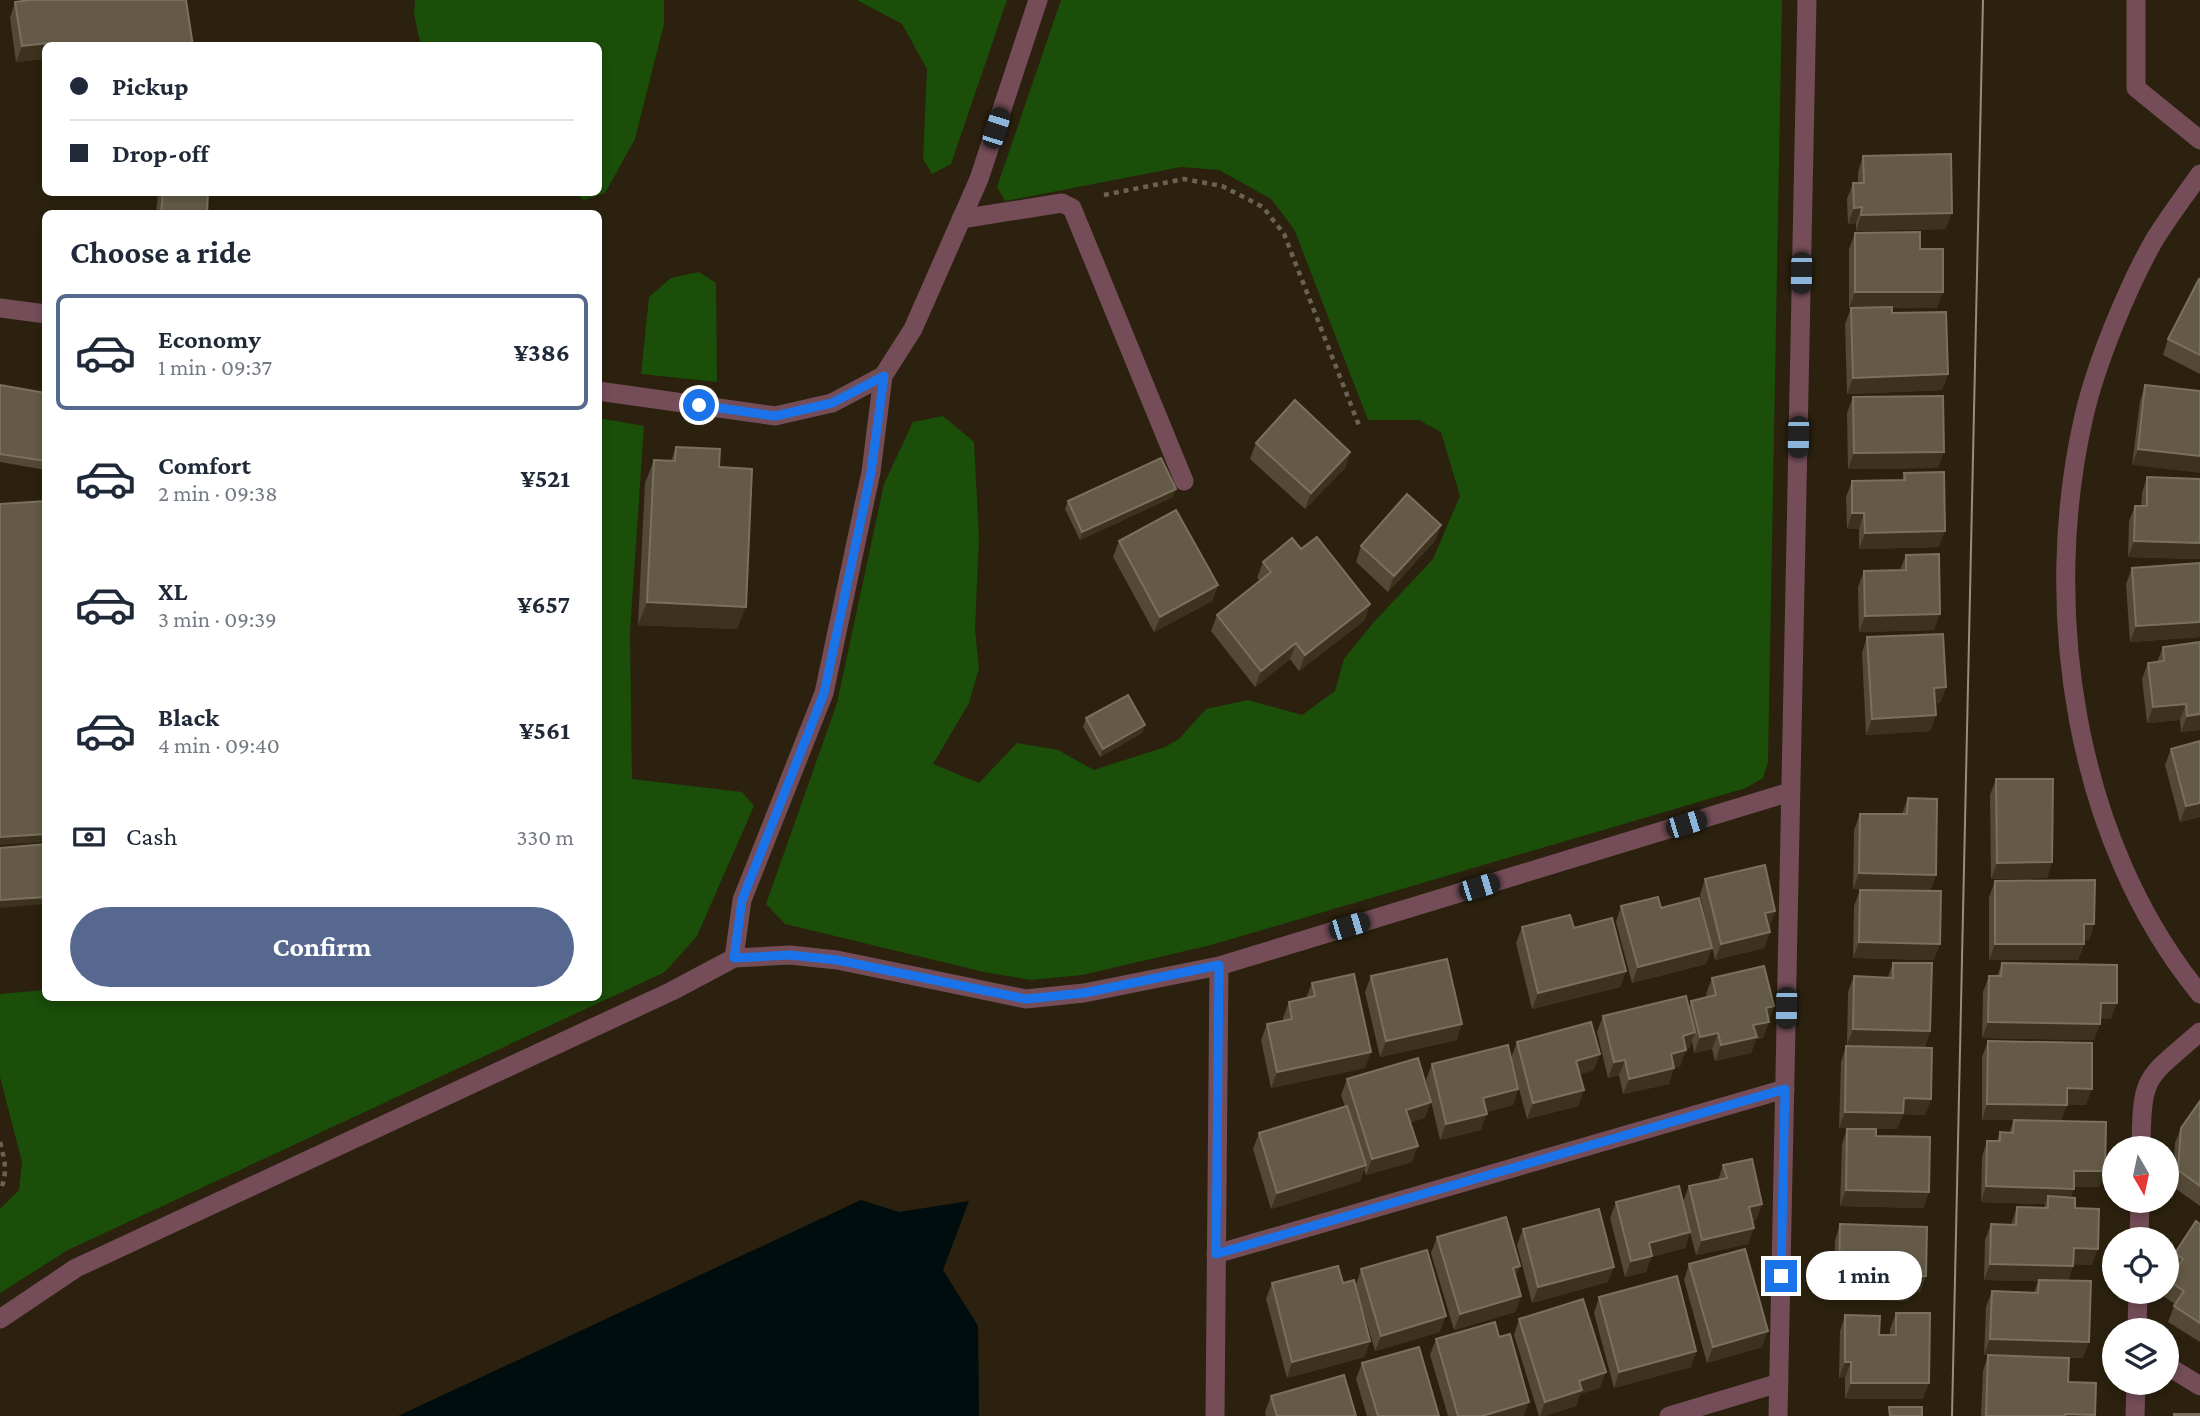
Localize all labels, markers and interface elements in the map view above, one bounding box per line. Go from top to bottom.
text: Pickup [112,72,189,101]
car [980,105,1013,151]
text: Drop-off [112,139,209,168]
text: Choose a ride [70,234,251,270]
car [1791,252,1812,294]
icon: car [74,321,137,384]
text: Economy [158,325,261,354]
text: ¥386 [514,338,570,367]
text: 1 min · 09:37 [158,354,272,380]
route start [683,389,715,421]
car [1788,416,1809,458]
icon: car [74,447,137,510]
text: Comfort [158,451,251,480]
text: ¥521 [521,464,570,493]
text: 2 min · 09:38 [158,480,278,506]
icon: car [74,573,137,636]
text: XL [158,577,187,606]
text: ¥657 [517,590,570,619]
text: 3 min · 09:39 [158,606,277,632]
icon: car [74,699,137,762]
text: Black [158,703,219,732]
text: ¥561 [519,716,570,745]
text: 4 min · 09:40 [158,732,280,758]
car [1663,808,1710,840]
icon: cash [70,818,108,856]
text: Cash [126,822,177,851]
text: 330 m [516,824,574,850]
car [1456,871,1503,903]
button: Confirm [70,907,574,987]
car [1326,910,1373,942]
car [1776,987,1797,1029]
north arrow [2102,1136,2179,1213]
map controls [2102,1136,2179,1395]
button: locate [2102,1227,2179,1304]
callout: 1 min [1806,1252,1921,1300]
route end [1765,1260,1797,1292]
text: 1 min [1838,1262,1890,1288]
button: layers [2102,1318,2179,1395]

